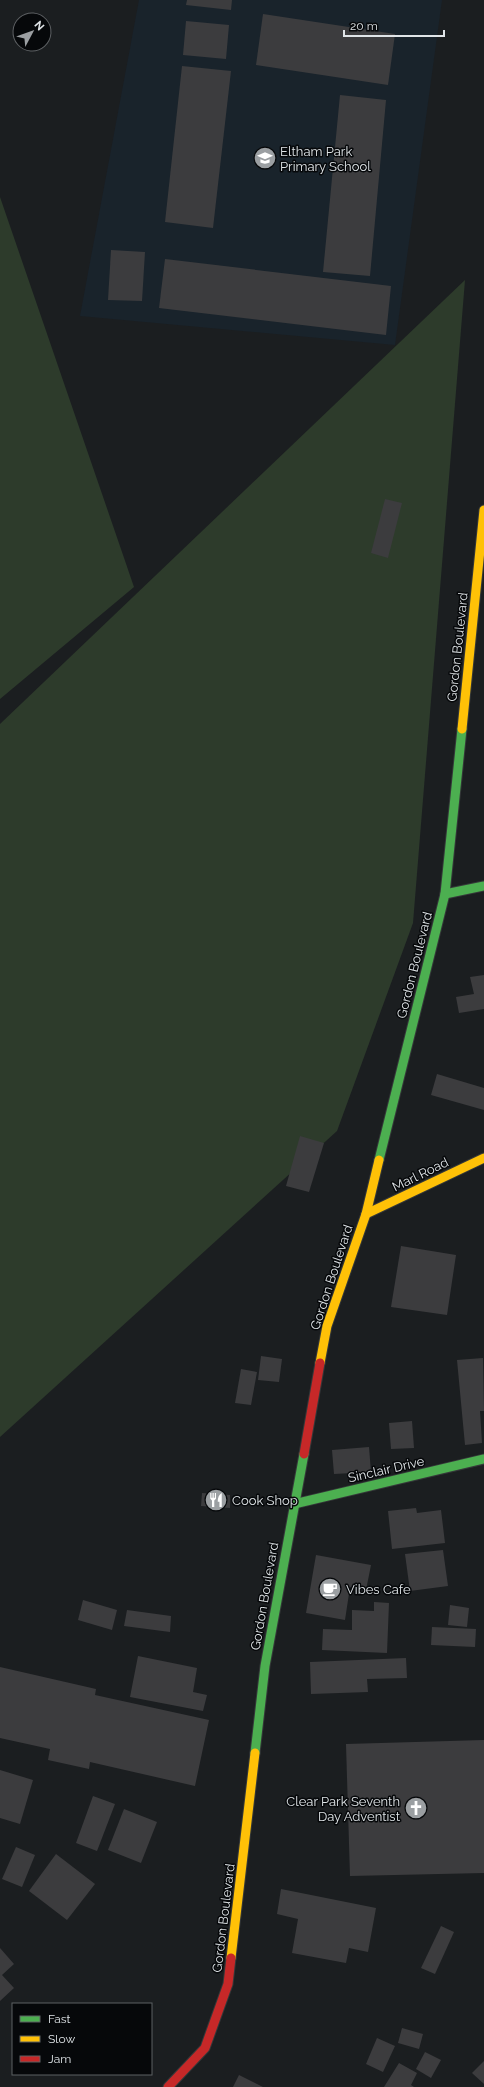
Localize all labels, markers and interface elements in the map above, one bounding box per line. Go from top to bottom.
north arrow [12,12,52,52]
scale bar [344,12,444,38]
text: N [32,18,47,33]
text: 20 m [350,19,378,33]
place label: Eltham Park Primary School [280,144,371,174]
school or university icon: Eltham Park Primary School [252,145,278,171]
street label: Gordon Boulevard [444,592,471,702]
street label: Gordon Boulevard [394,910,435,1020]
street label: Marl Road [390,1154,451,1194]
street label: Gordon Boulevard [307,1223,356,1332]
street label: Sinclair Drive [347,1453,426,1486]
restaurant icon: Cook Shop [203,1487,229,1513]
place label: Cook Shop [232,1493,298,1508]
street label: Gordon Boulevard [248,1541,281,1651]
cafe icon: Vibes Cafe [317,1576,343,1602]
place label: Vibes Cafe [346,1582,411,1597]
place label: Clear Park Seventh Day Adventist [286,1794,401,1824]
church icon: Clear Park Seventh Day Adventist [403,1795,429,1821]
street label: Gordon Boulevard [209,1863,238,1973]
legend [12,2003,152,2075]
text: Fast [48,2012,71,2026]
text: Slow [48,2032,75,2046]
text: Jam [48,2052,71,2066]

